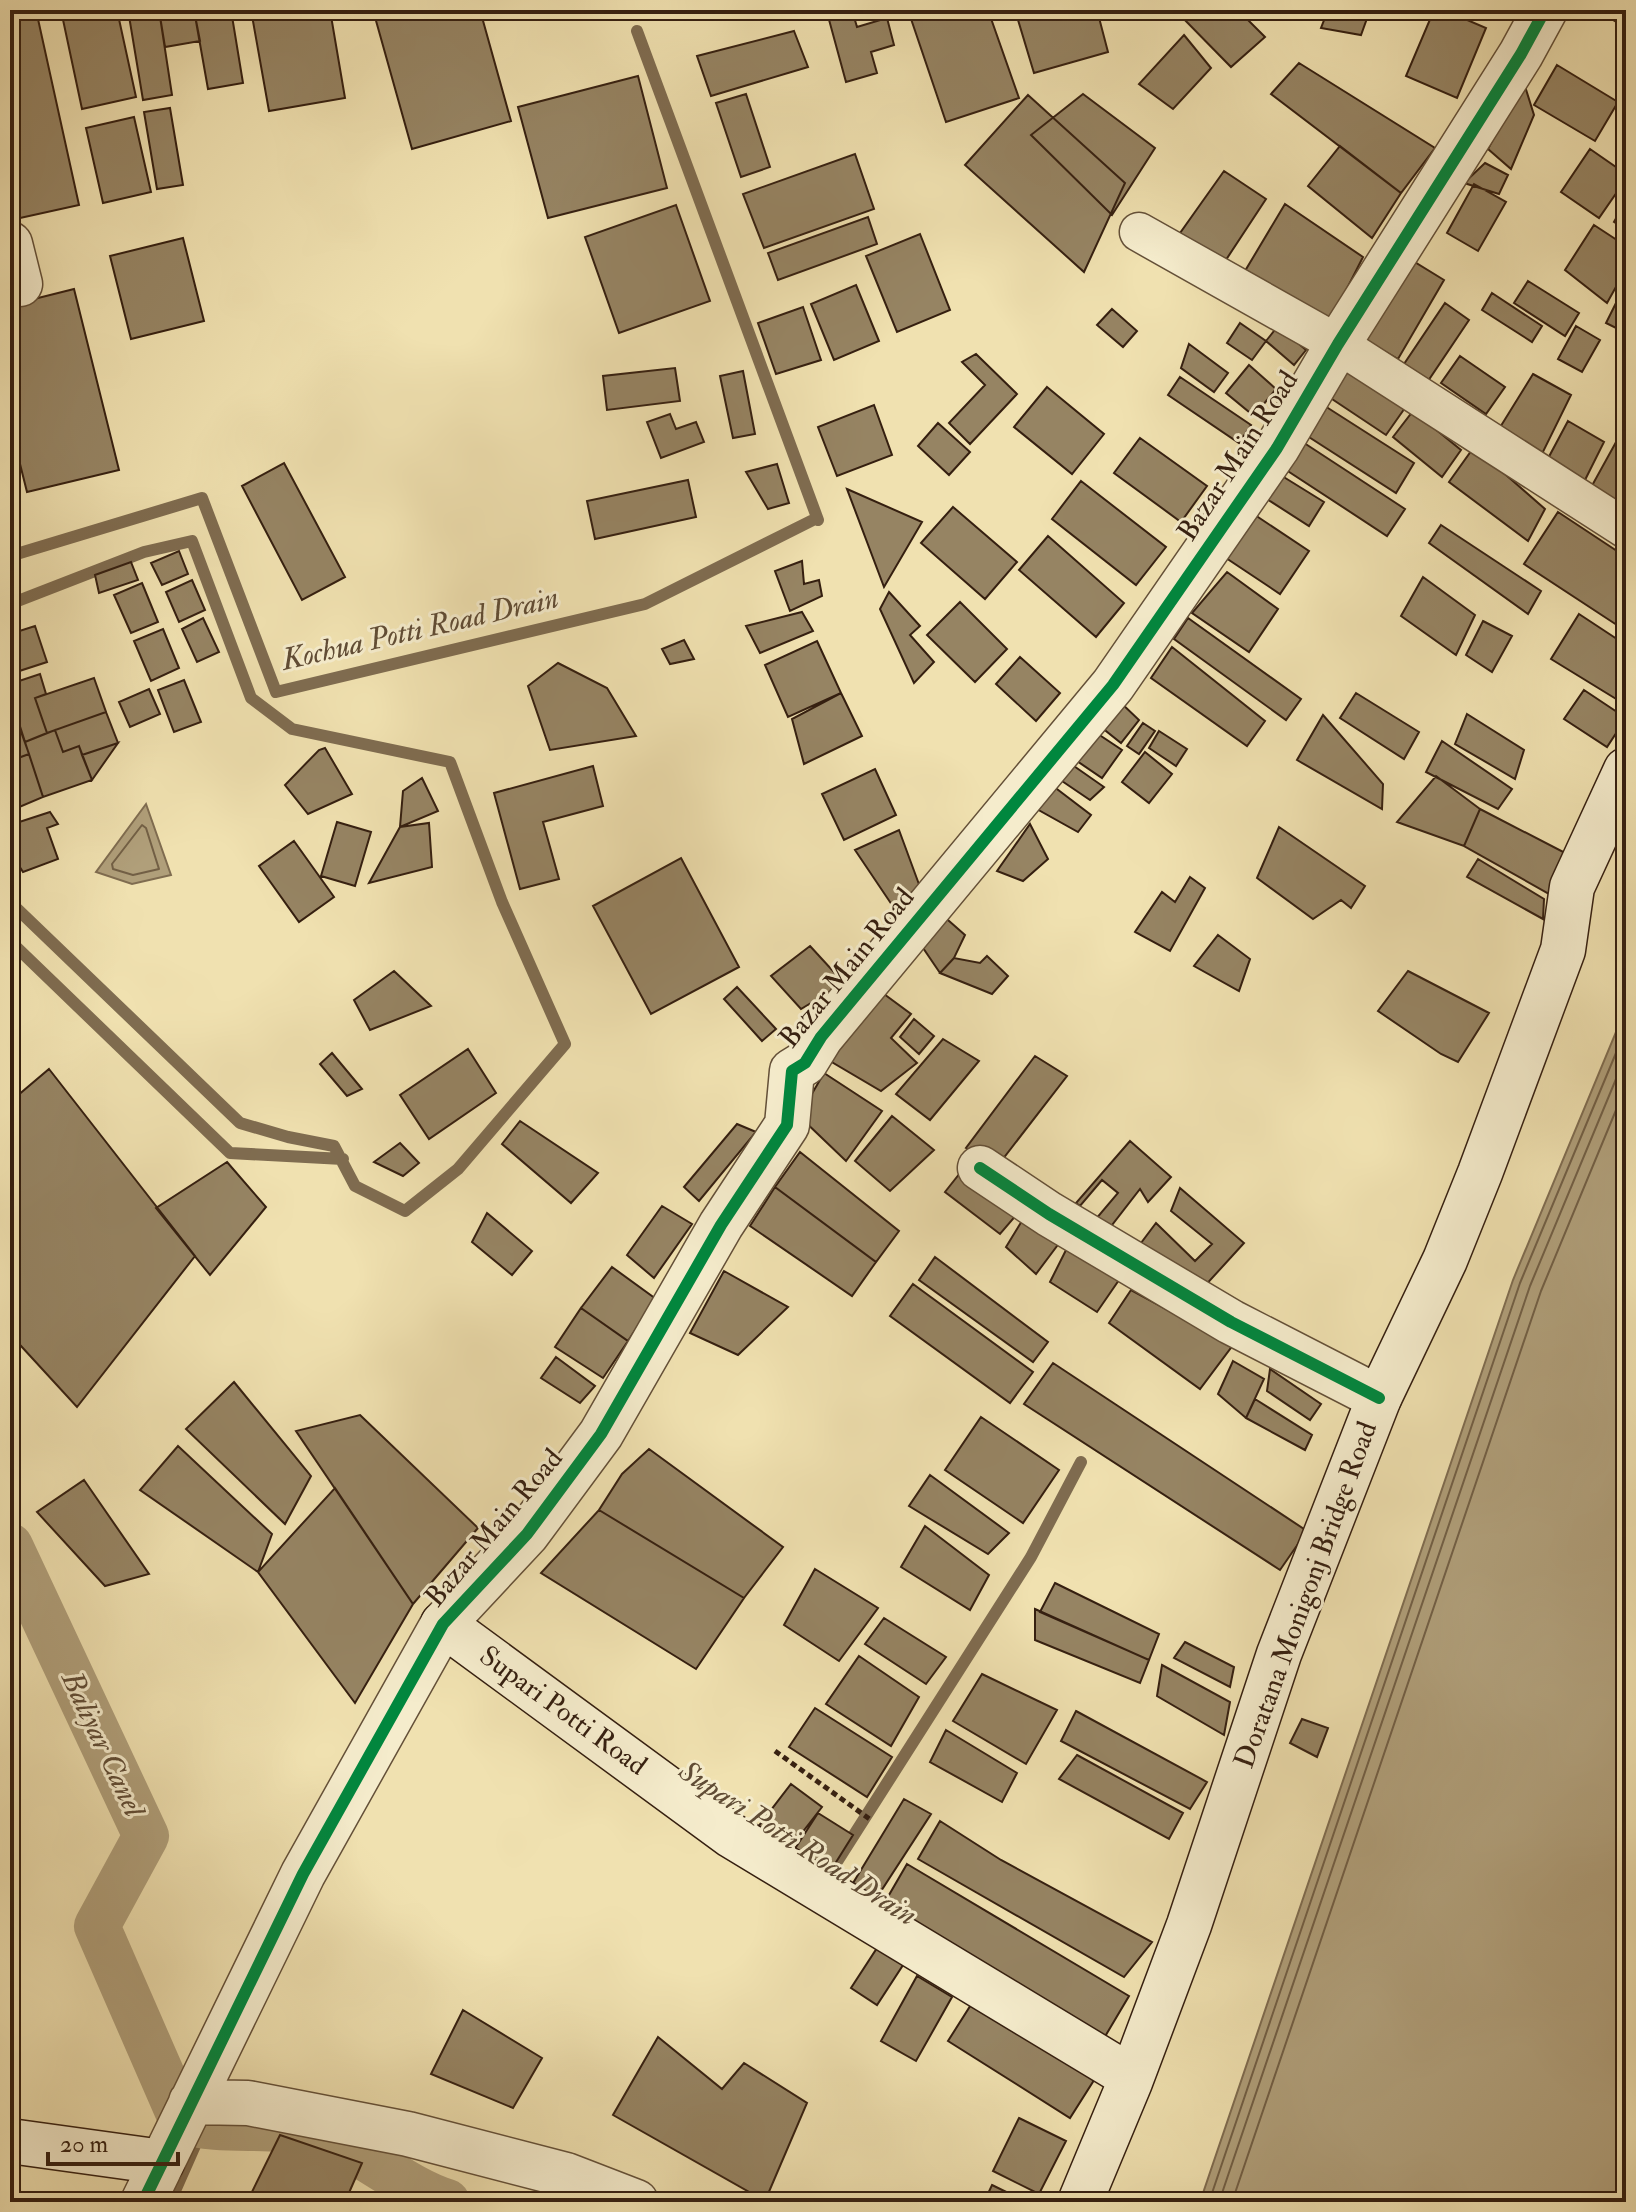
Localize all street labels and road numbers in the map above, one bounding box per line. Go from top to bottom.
street label: Bazar Main Road [1170,364,1306,548]
street label: Bazar Main Road [772,881,922,1055]
street label: Doratana Monigonj Bridge Road [1227,1417,1385,1773]
street label: Bazar Main Road [418,1442,571,1614]
street label: Supari Potti Road [472,1639,654,1784]

